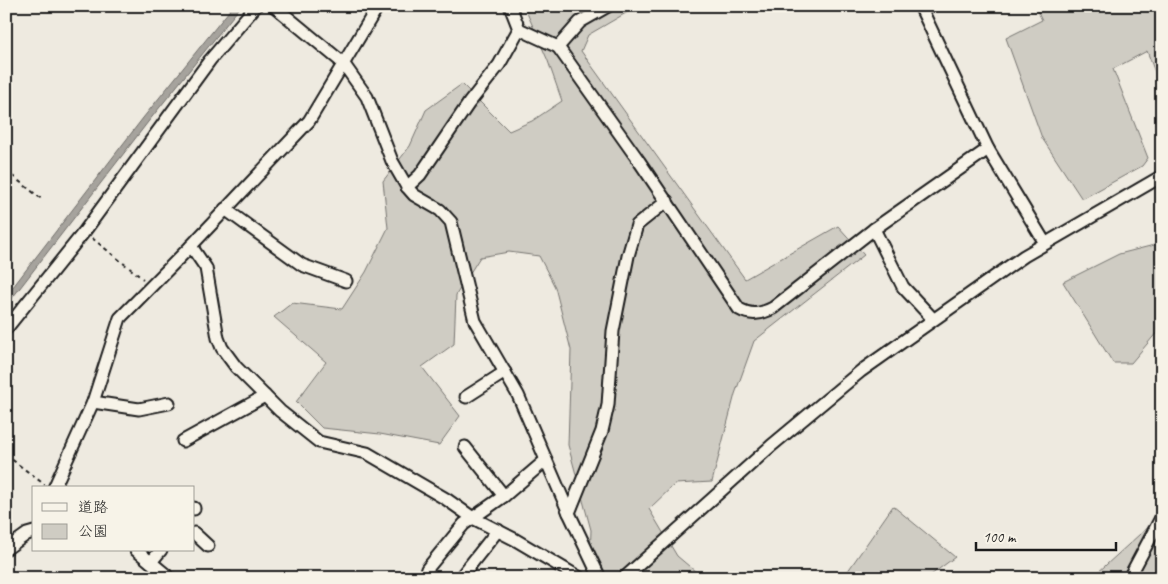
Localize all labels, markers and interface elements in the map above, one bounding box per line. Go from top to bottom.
legend [32,486,195,552]
text: 道路 [78,498,108,517]
scale bar [976,519,1116,551]
text: 公園 [78,522,108,541]
text: 100 m [983,528,1017,547]

